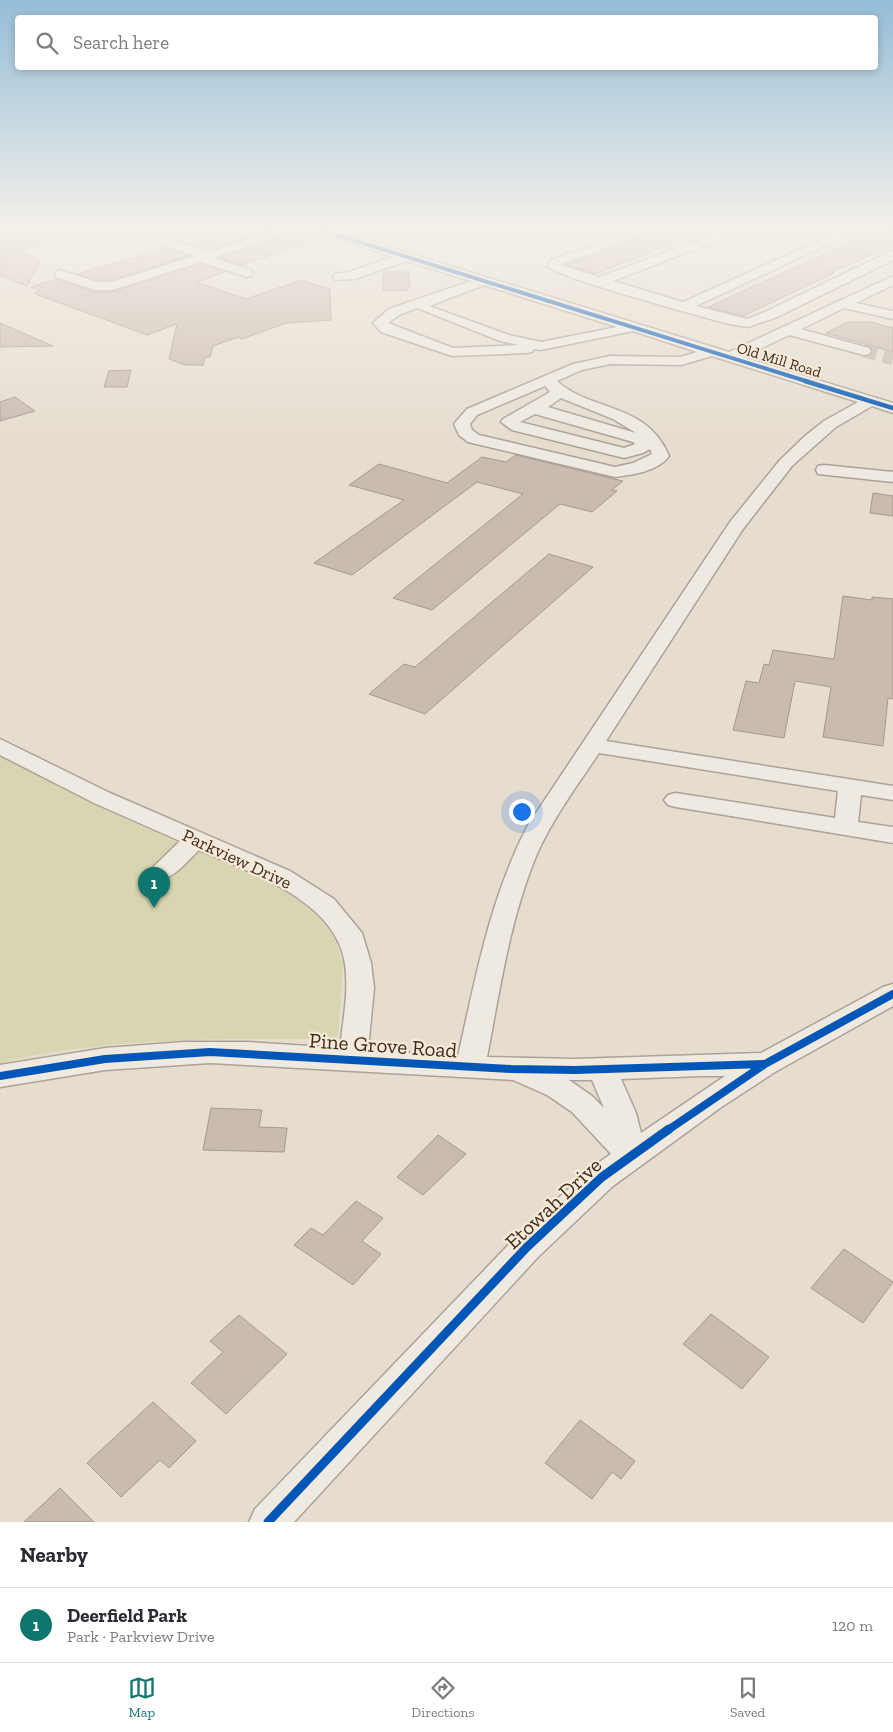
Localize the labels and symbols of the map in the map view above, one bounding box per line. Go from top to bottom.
street label: Old Mill Road [735,339,824,382]
your location [509,799,535,825]
street label: Parkview Drive [179,824,295,894]
pin: 1 [138,867,170,908]
street label: Pine Grove Road [308,1027,458,1063]
street label: Etowah Drive [500,1152,606,1254]

